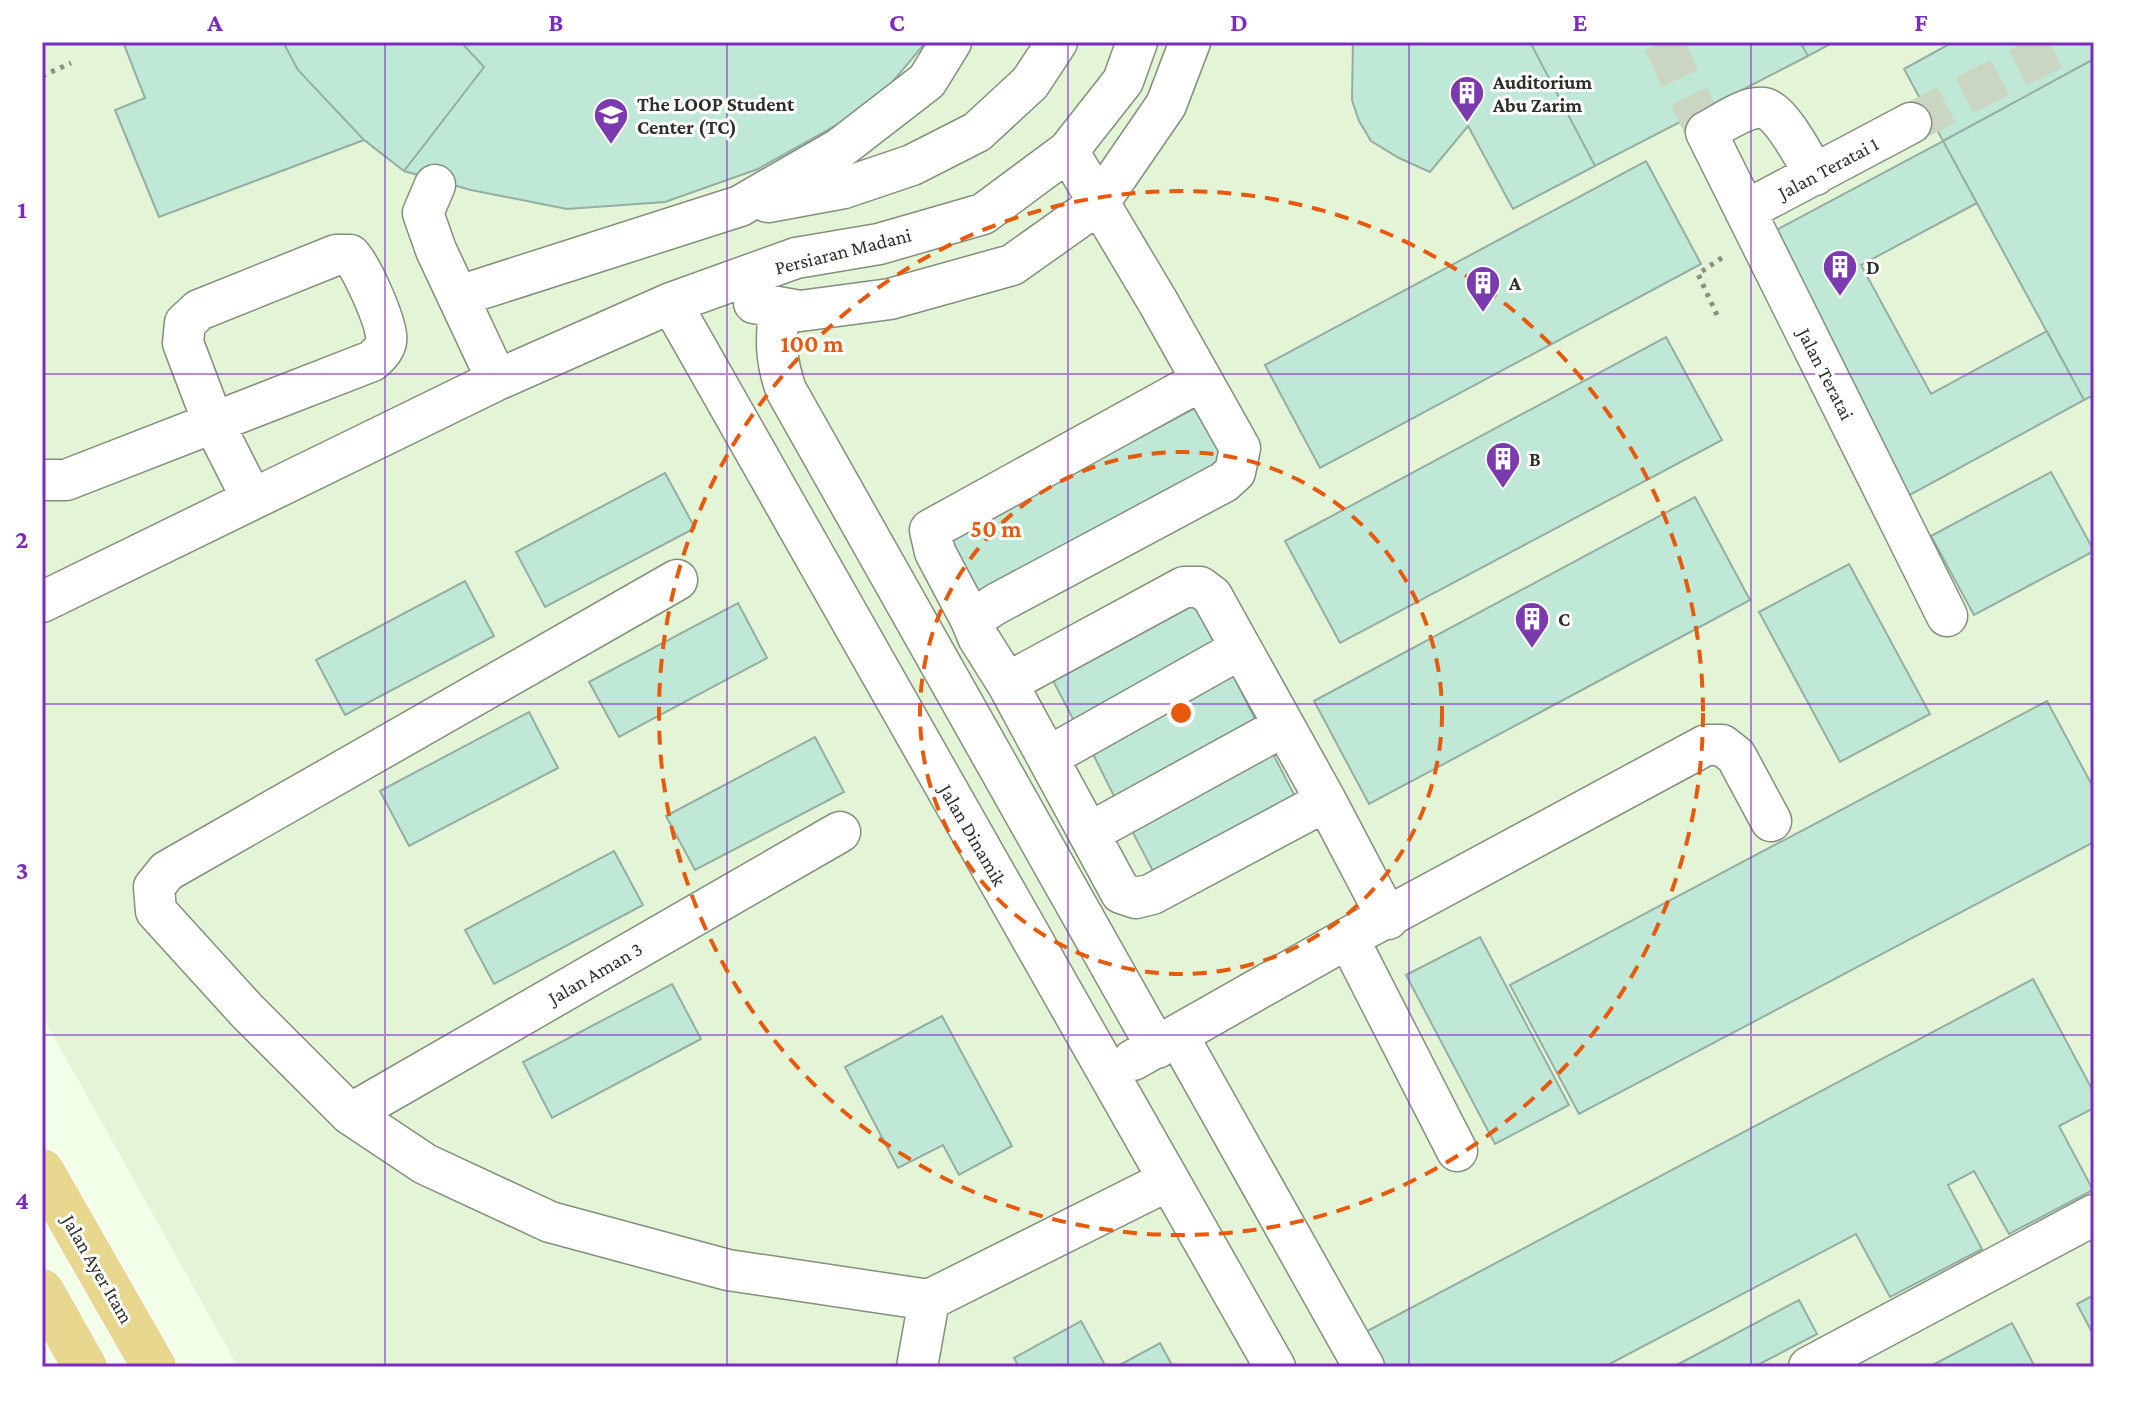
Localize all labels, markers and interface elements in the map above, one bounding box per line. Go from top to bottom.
text: A [206,8,223,37]
text: B [548,8,564,37]
text: C [889,8,905,37]
text: D [1230,8,1248,37]
text: E [1573,8,1588,37]
text: F [1914,8,1928,37]
place label: Auditorium Abu Zarim [1492,71,1592,116]
building icon: Auditorium Abu Zarim [1448,74,1486,124]
place label: The LOOP Student Center (TC) [637,93,795,139]
school or university icon: The LOOP Student Center (TC) [592,96,630,146]
street label: Jalan Teratai 1 [1772,132,1882,205]
text: 1 [17,195,27,224]
street label: Persiaran Madani [772,223,914,279]
building icon: D [1821,248,1859,298]
place label: D [1866,256,1880,278]
building icon: A [1464,264,1502,314]
place label: A [1508,272,1522,294]
street label: Jalan Teratai [1792,323,1859,424]
text: 100 m [780,330,844,357]
building icon: B [1484,440,1522,490]
place label: B [1529,448,1541,470]
text: 50 m [970,515,1022,542]
text: 2 [15,525,29,554]
building icon: C [1513,600,1551,650]
place label: C [1558,608,1570,630]
centre of rings [1167,699,1195,727]
street label: Jalan Dinamik [933,779,1011,891]
text: 3 [16,856,28,885]
street label: Jalan Aman 3 [542,937,646,1011]
text: 4 [15,1186,29,1215]
street label: Jalan Ayer Itam [56,1209,138,1328]

